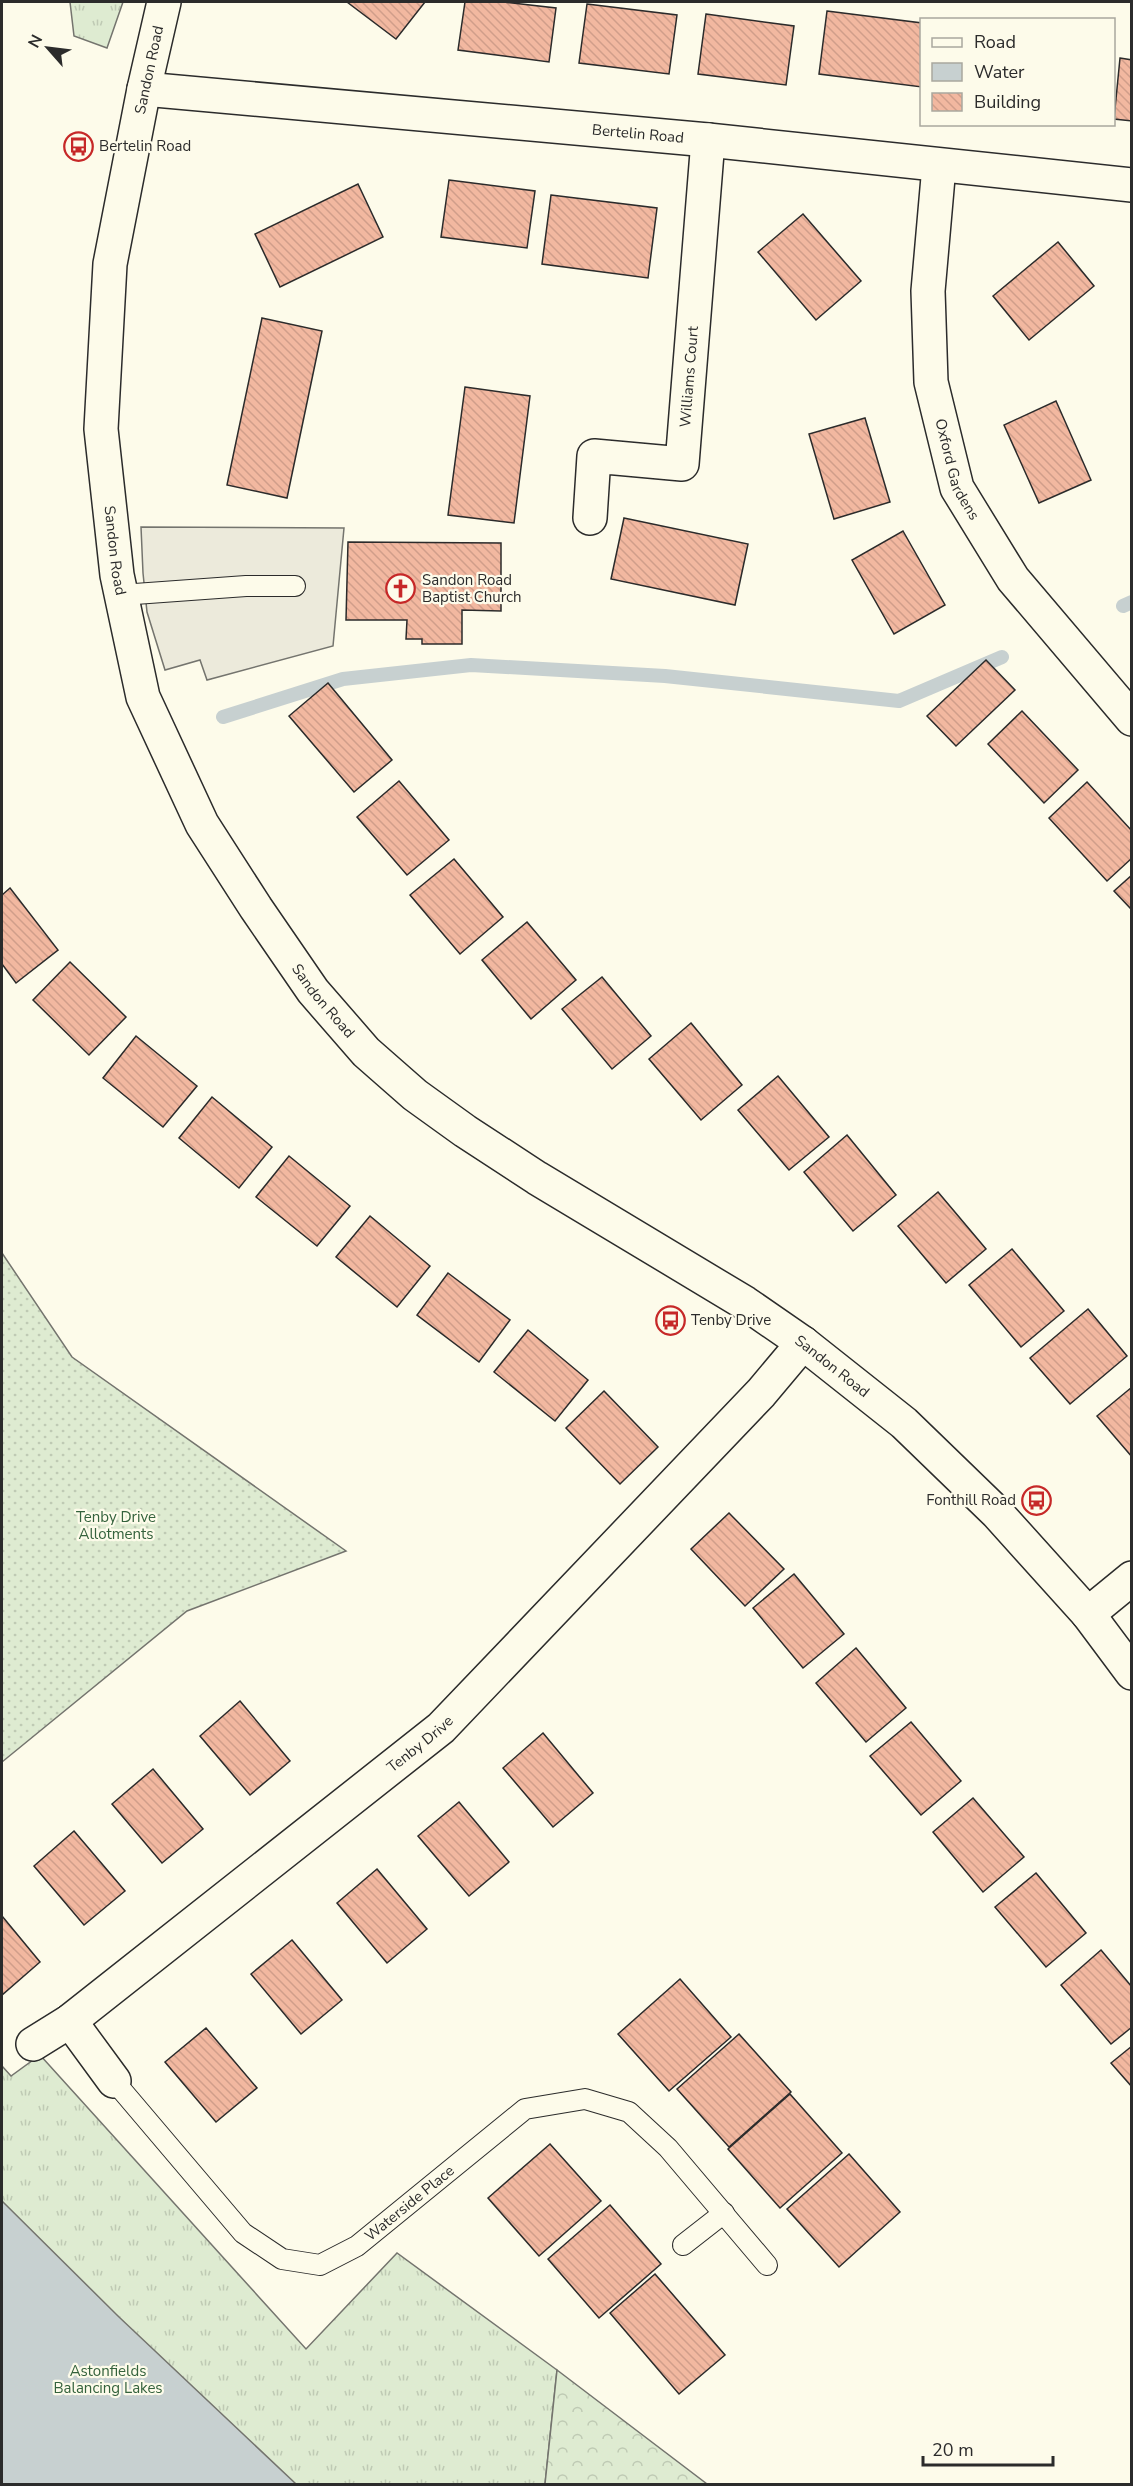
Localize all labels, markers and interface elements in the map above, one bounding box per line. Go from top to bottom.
north arrow [18,18,78,78]
legend [920,18,1115,126]
street label: Sandon Road [130,24,168,116]
text: Road [974,30,1016,54]
text: N [23,31,48,52]
text: Water [974,60,1025,84]
text: Building [974,90,1041,114]
street label: Bertelin Road [591,120,685,148]
bus stop icon: Bertelin Road [62,130,94,162]
place label: Bertelin Road [99,136,191,156]
street label: Williams Court [675,325,703,428]
street label: Oxford Gardens [930,416,984,524]
street label: Sandon Road [99,505,131,597]
place label: Sandon Road Baptist Church [422,570,522,607]
church icon: Sandon Road Baptist Church [385,573,417,605]
street label: Sandon Road [287,960,359,1042]
bus stop icon: Tenby Drive [654,1304,686,1336]
place label: Tenby Drive [691,1310,771,1330]
street label: Sandon Road [791,1330,874,1402]
bus stop icon: Fonthill Road [1021,1484,1053,1516]
place label: Fonthill Road [926,1490,1016,1510]
park label: Tenby Drive Allotments [76,1507,156,1544]
street label: Tenby Drive [383,1711,458,1777]
street label: Waterside Place [361,2161,458,2246]
park label: Astonfields Balancing Lakes [53,2361,163,2398]
scale bar [923,2429,1054,2467]
text: 20 m [932,2438,974,2462]

